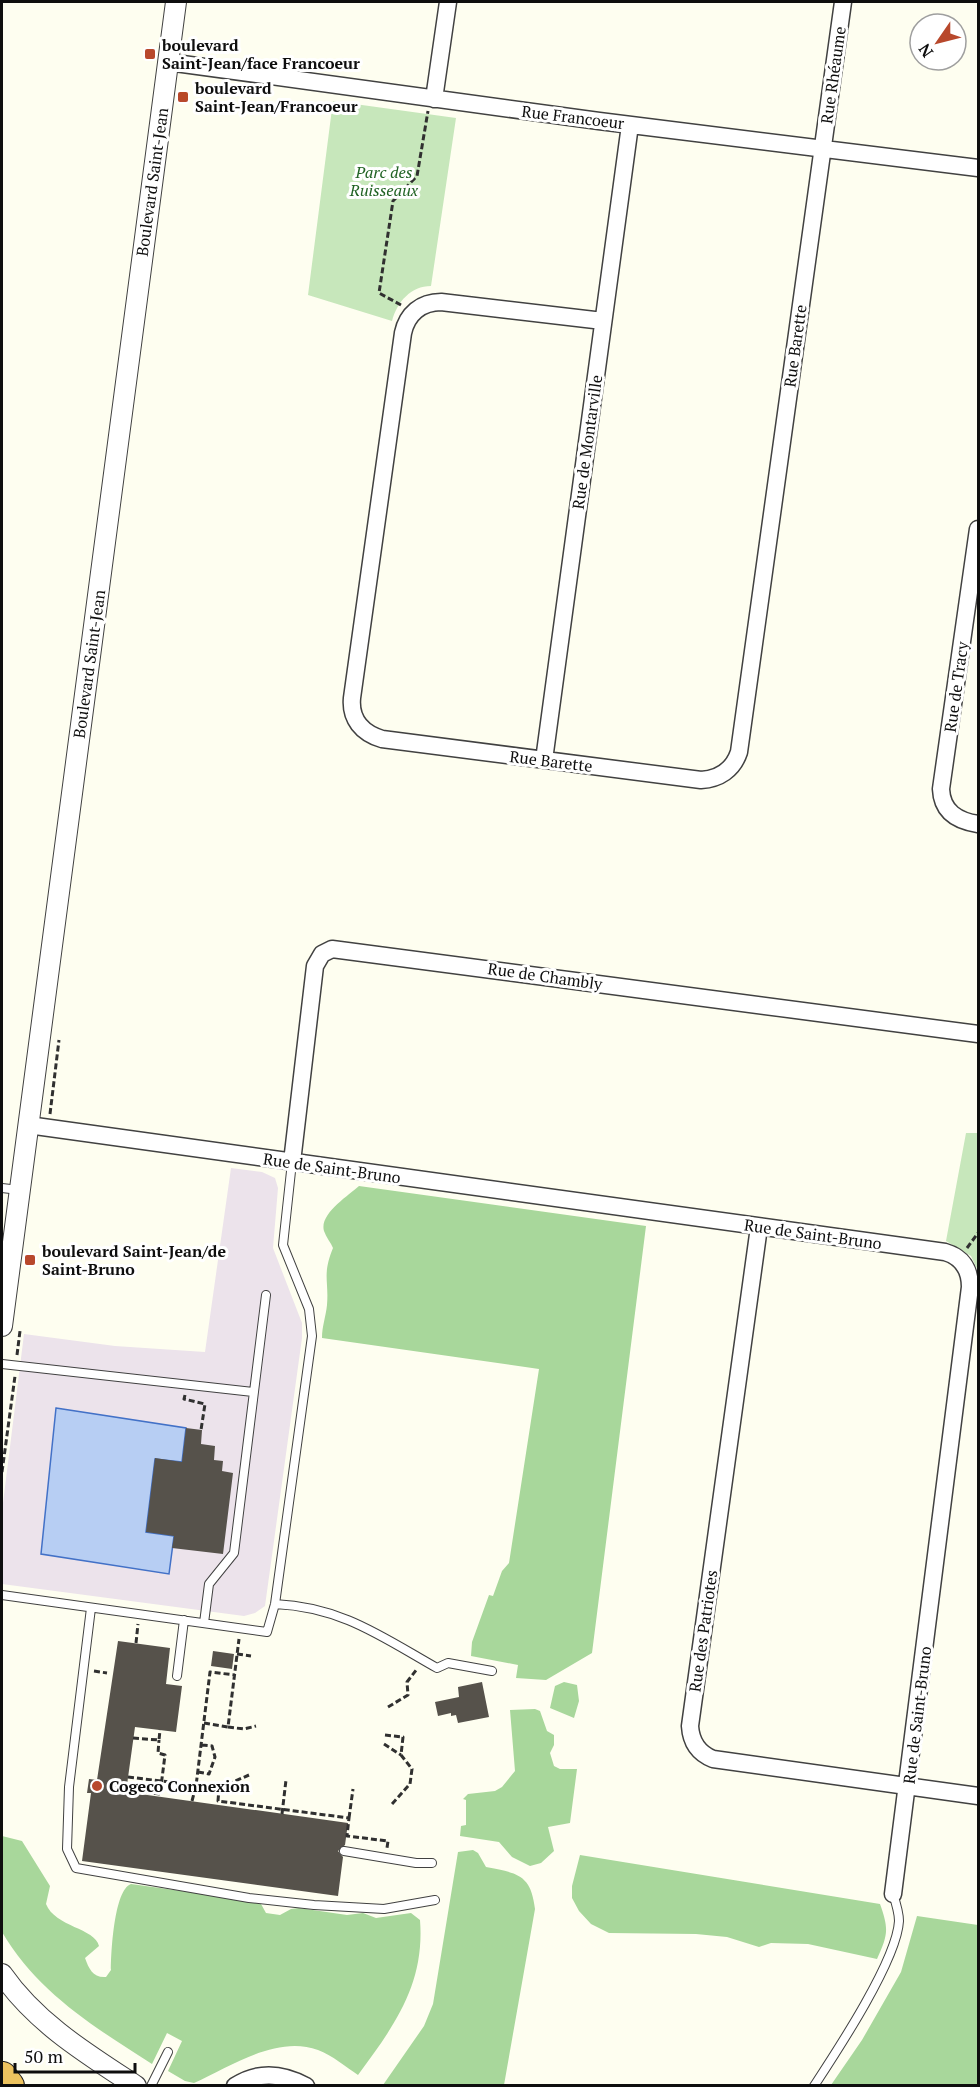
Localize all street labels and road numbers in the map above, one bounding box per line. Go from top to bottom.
street label: Rue Rhéaume [815,25,851,125]
street label: Rue Francoeur [520,100,626,134]
street label: Boulevard Saint-Jean [131,106,173,258]
street label: Rue Barette [778,303,812,389]
street label: Rue de Montarville [567,373,607,511]
street label: Boulevard Saint-Jean [68,588,110,740]
street label: Rue de Tracy [939,639,973,734]
street label: Rue Barette [508,745,594,777]
street label: Rue de Chambly [486,957,605,995]
street label: Rue de Saint-Bruno [262,1147,402,1189]
street label: Rue de Saint-Bruno [743,1213,883,1255]
street label: Rue des Patriotes [684,1568,722,1694]
street label: Rue de Saint-Bruno [898,1645,936,1785]

